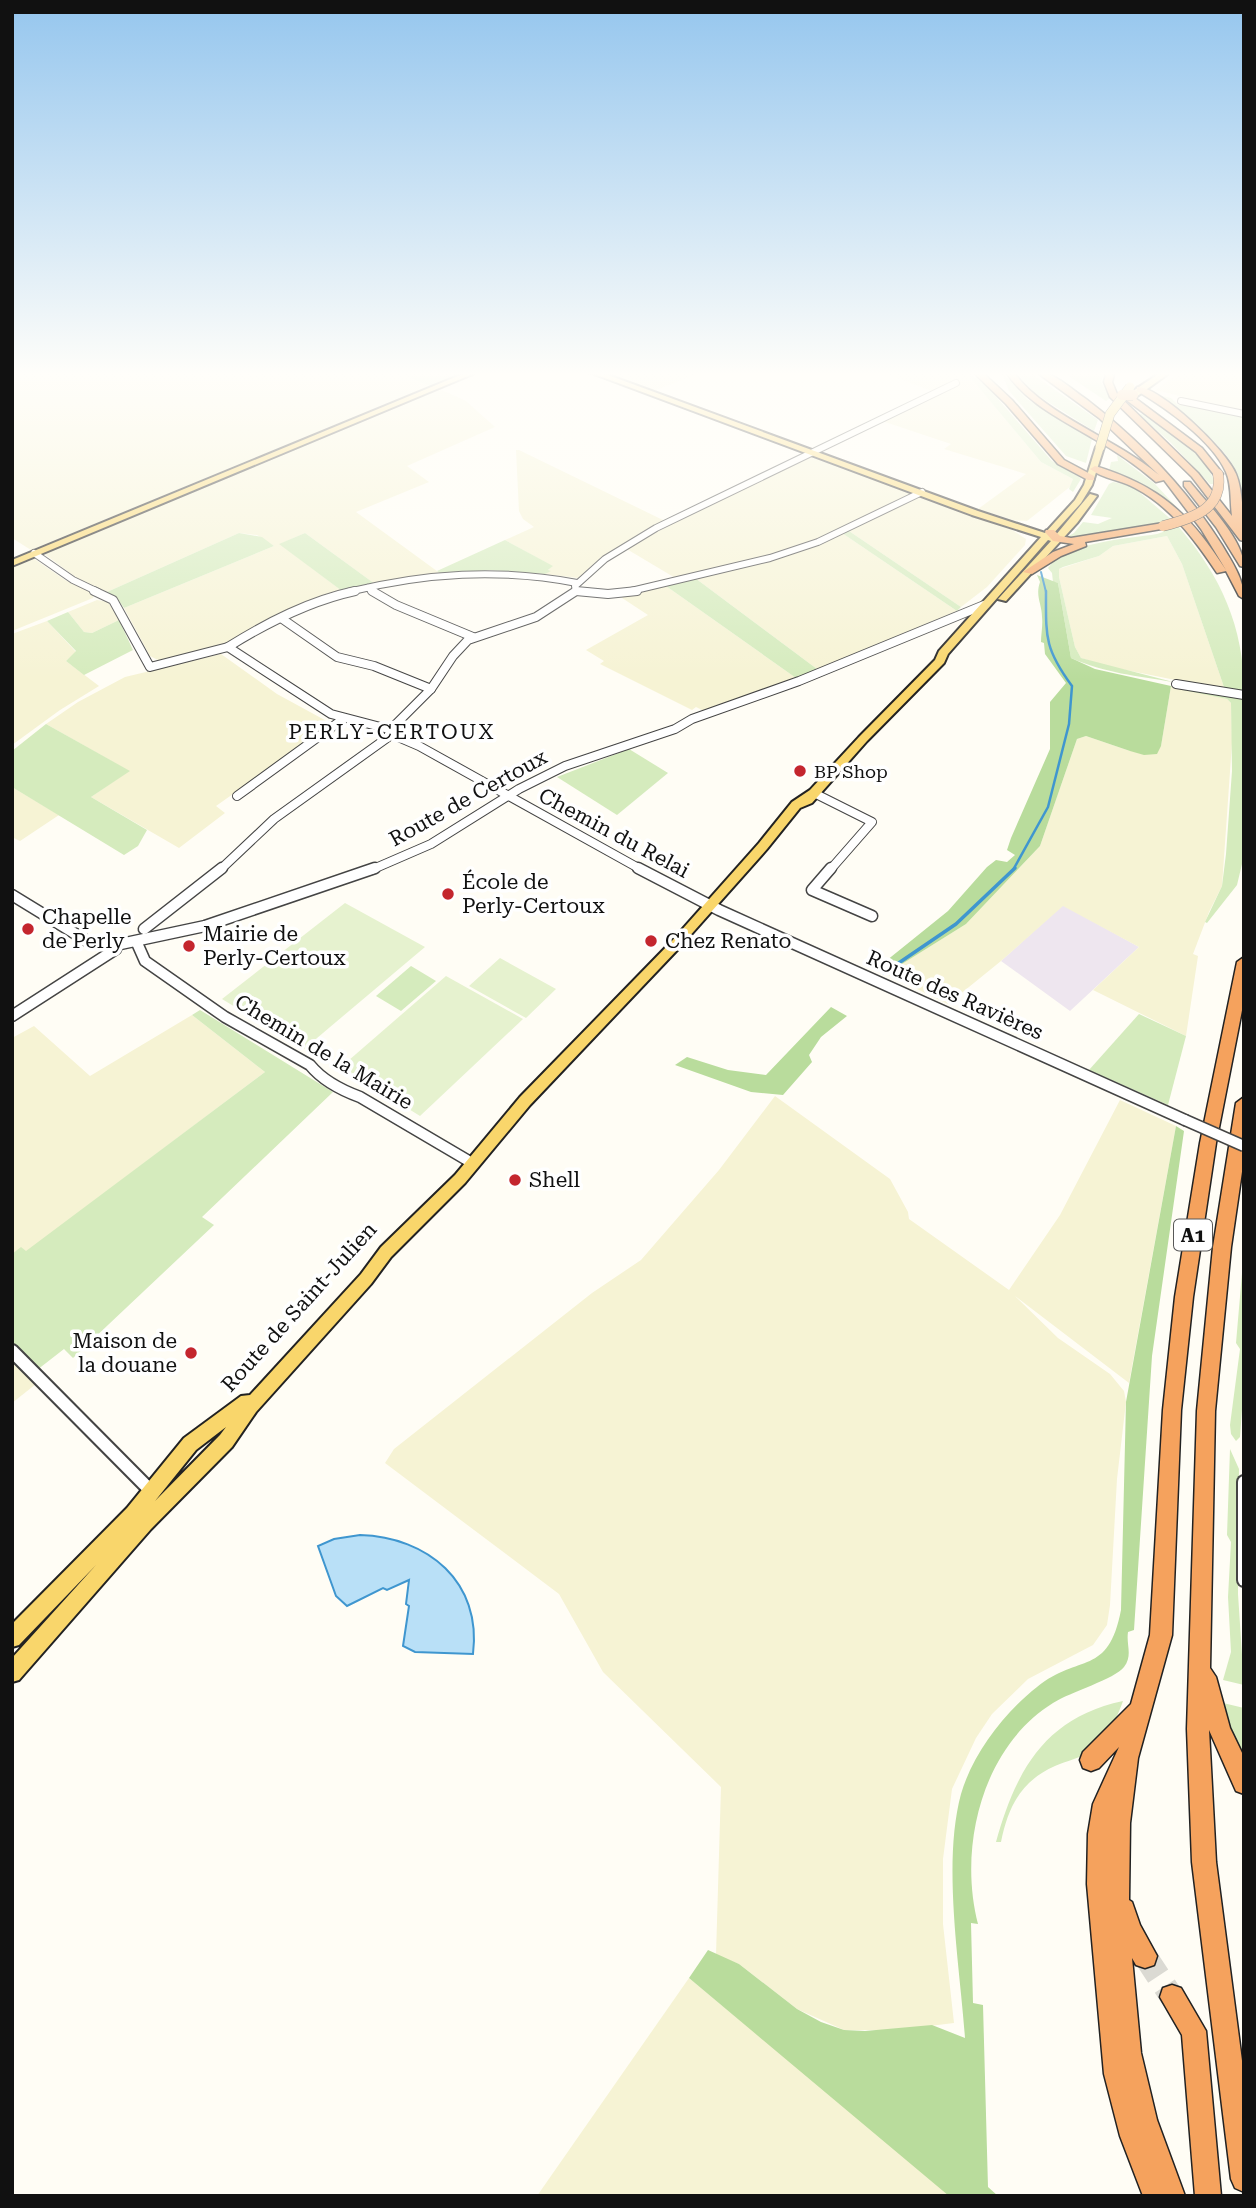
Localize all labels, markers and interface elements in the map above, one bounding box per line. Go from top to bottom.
district label: PERLY-CERTOUX [288,720,496,744]
street label: Route de Certoux [385,745,551,851]
place label: BP Shop [814,761,888,782]
marker: BP Shop [792,763,808,779]
street label: Chemin du Relai [535,783,694,883]
place label: École de Perly-Certoux [462,869,605,918]
marker: École de Perly-Certoux [440,886,456,902]
place label: Chapelle de Perly [42,905,132,953]
marker: Chapelle de Perly [20,921,36,937]
place label: Mairie de Perly-Certoux [203,922,346,970]
place label: Chez Renato [665,929,791,953]
marker: Chez Renato [643,933,659,949]
marker: Mairie de Perly-Certoux [181,938,197,954]
street label: Route des Ravières [863,945,1047,1045]
street label: Chemin de la Mairie [231,989,417,1115]
place label: Shell [529,1168,580,1192]
marker: Shell [507,1172,523,1188]
street label: Route de Saint-Julien [217,1217,382,1397]
road number: A1 [1174,1219,1212,1250]
place label: Maison de la douane [72,1329,177,1377]
marker: Maison de la douane [183,1345,199,1361]

